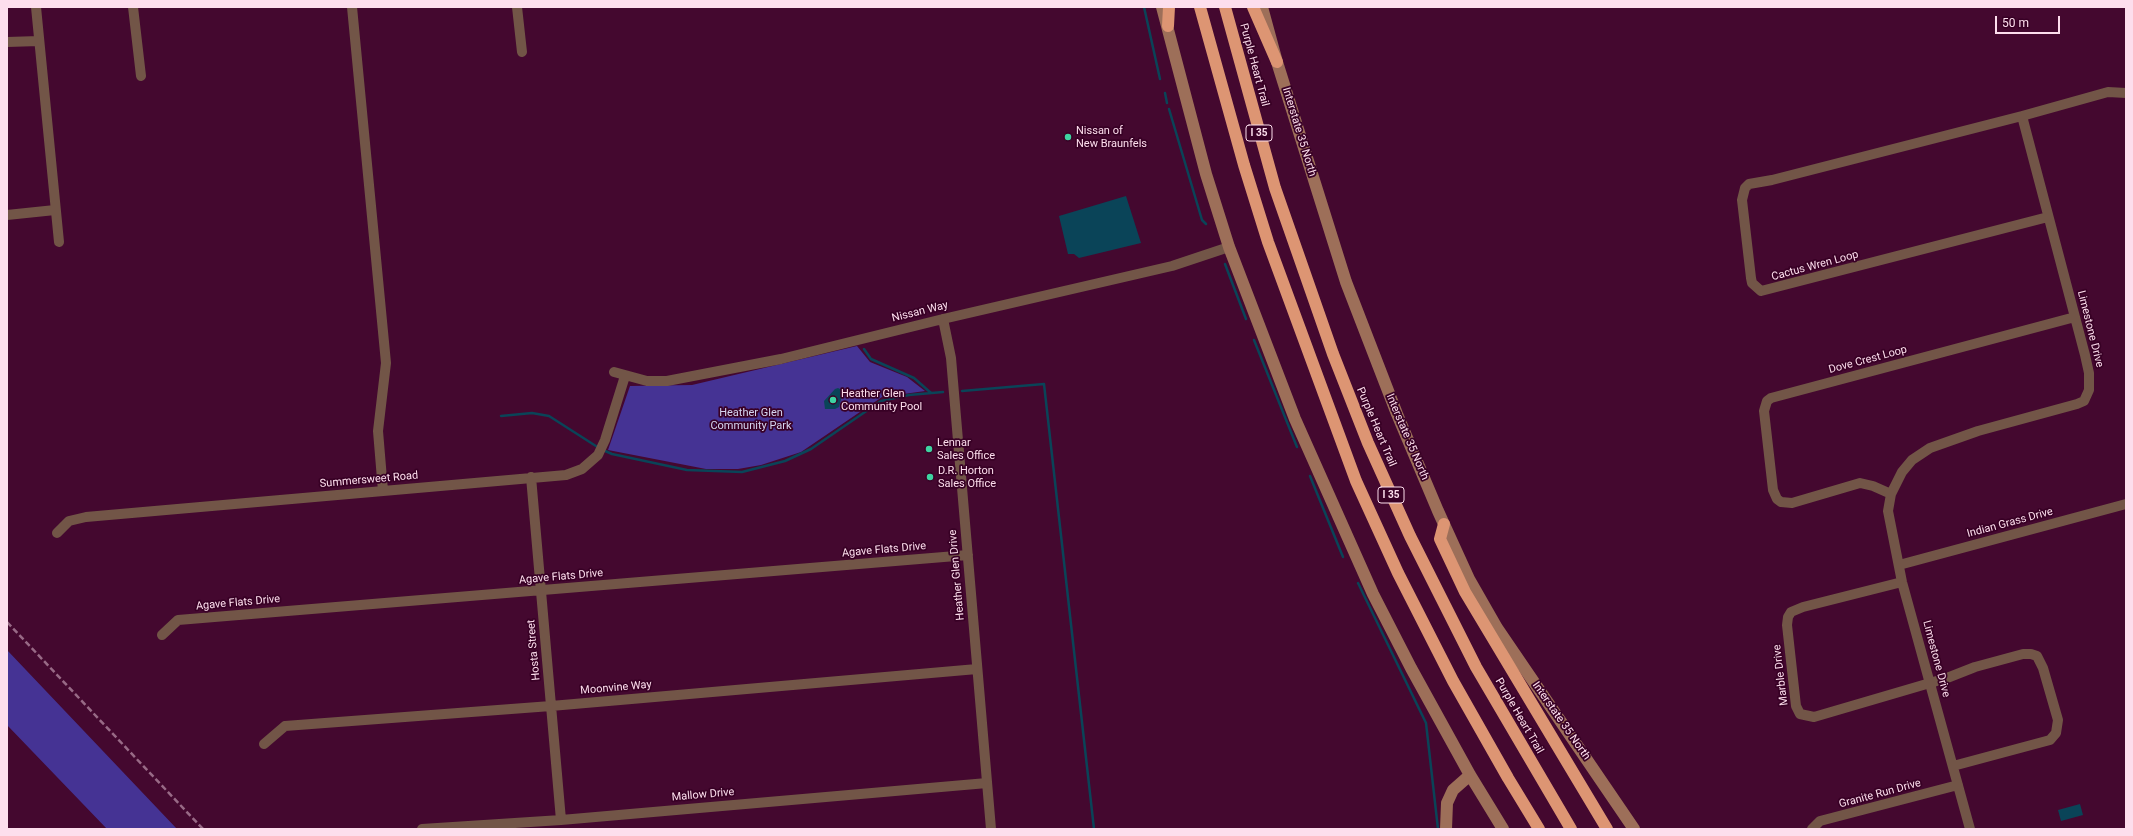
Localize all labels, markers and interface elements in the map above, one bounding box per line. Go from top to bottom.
scale bar [1997,8,2062,34]
text: 50 m [2002,16,2029,30]
street label: Purple Heart Trail [1237,22,1271,108]
street label: Interstate 35 North [1279,86,1319,178]
place label: Nissan of New Braunfels [1076,124,1147,150]
road number: I 35 [1246,125,1272,141]
marker: Nissan of New Braunfels [1063,132,1073,142]
street label: Cactus Wren Loop [1770,248,1860,284]
street label: Limestone Drive [2074,289,2106,369]
street label: Nissan Way [891,299,949,325]
street label: Dove Crest Loop [1827,343,1909,377]
street label: Purple Heart Trail [1353,385,1399,469]
place label: Heather Glen Community Pool [841,387,922,413]
street label: Interstate 35 North [1383,392,1431,482]
marker: Heather Glen Community Pool [828,395,838,405]
park label: Heather Glen Community Park [710,406,792,432]
place label: Lennar Sales Office [937,436,995,462]
marker: Lennar Sales Office [924,444,934,454]
place label: D.R. Horton Sales Office [938,464,996,490]
street label: Summersweet Road [319,469,419,491]
marker: D.R. Horton Sales Office [925,472,935,482]
road number: I 35 [1378,487,1404,503]
street label: Indian Grass Drive [1966,505,2054,541]
street label: Heather Glen Drive [946,529,968,621]
street label: Agave Flats Drive [841,540,927,560]
street label: Agave Flats Drive [518,567,604,587]
street label: Agave Flats Drive [195,593,281,613]
street label: Hosta Street [525,619,543,681]
street label: Limestone Drive [1919,619,1953,699]
street label: Marble Drive [1771,644,1791,706]
street label: Purple Heart Trail [1492,676,1546,756]
street label: Moonvine Way [580,678,652,698]
street label: Interstate 35 North [1529,679,1593,763]
street label: Granite Run Drive [1838,777,1922,811]
street label: Mallow Drive [671,786,735,804]

